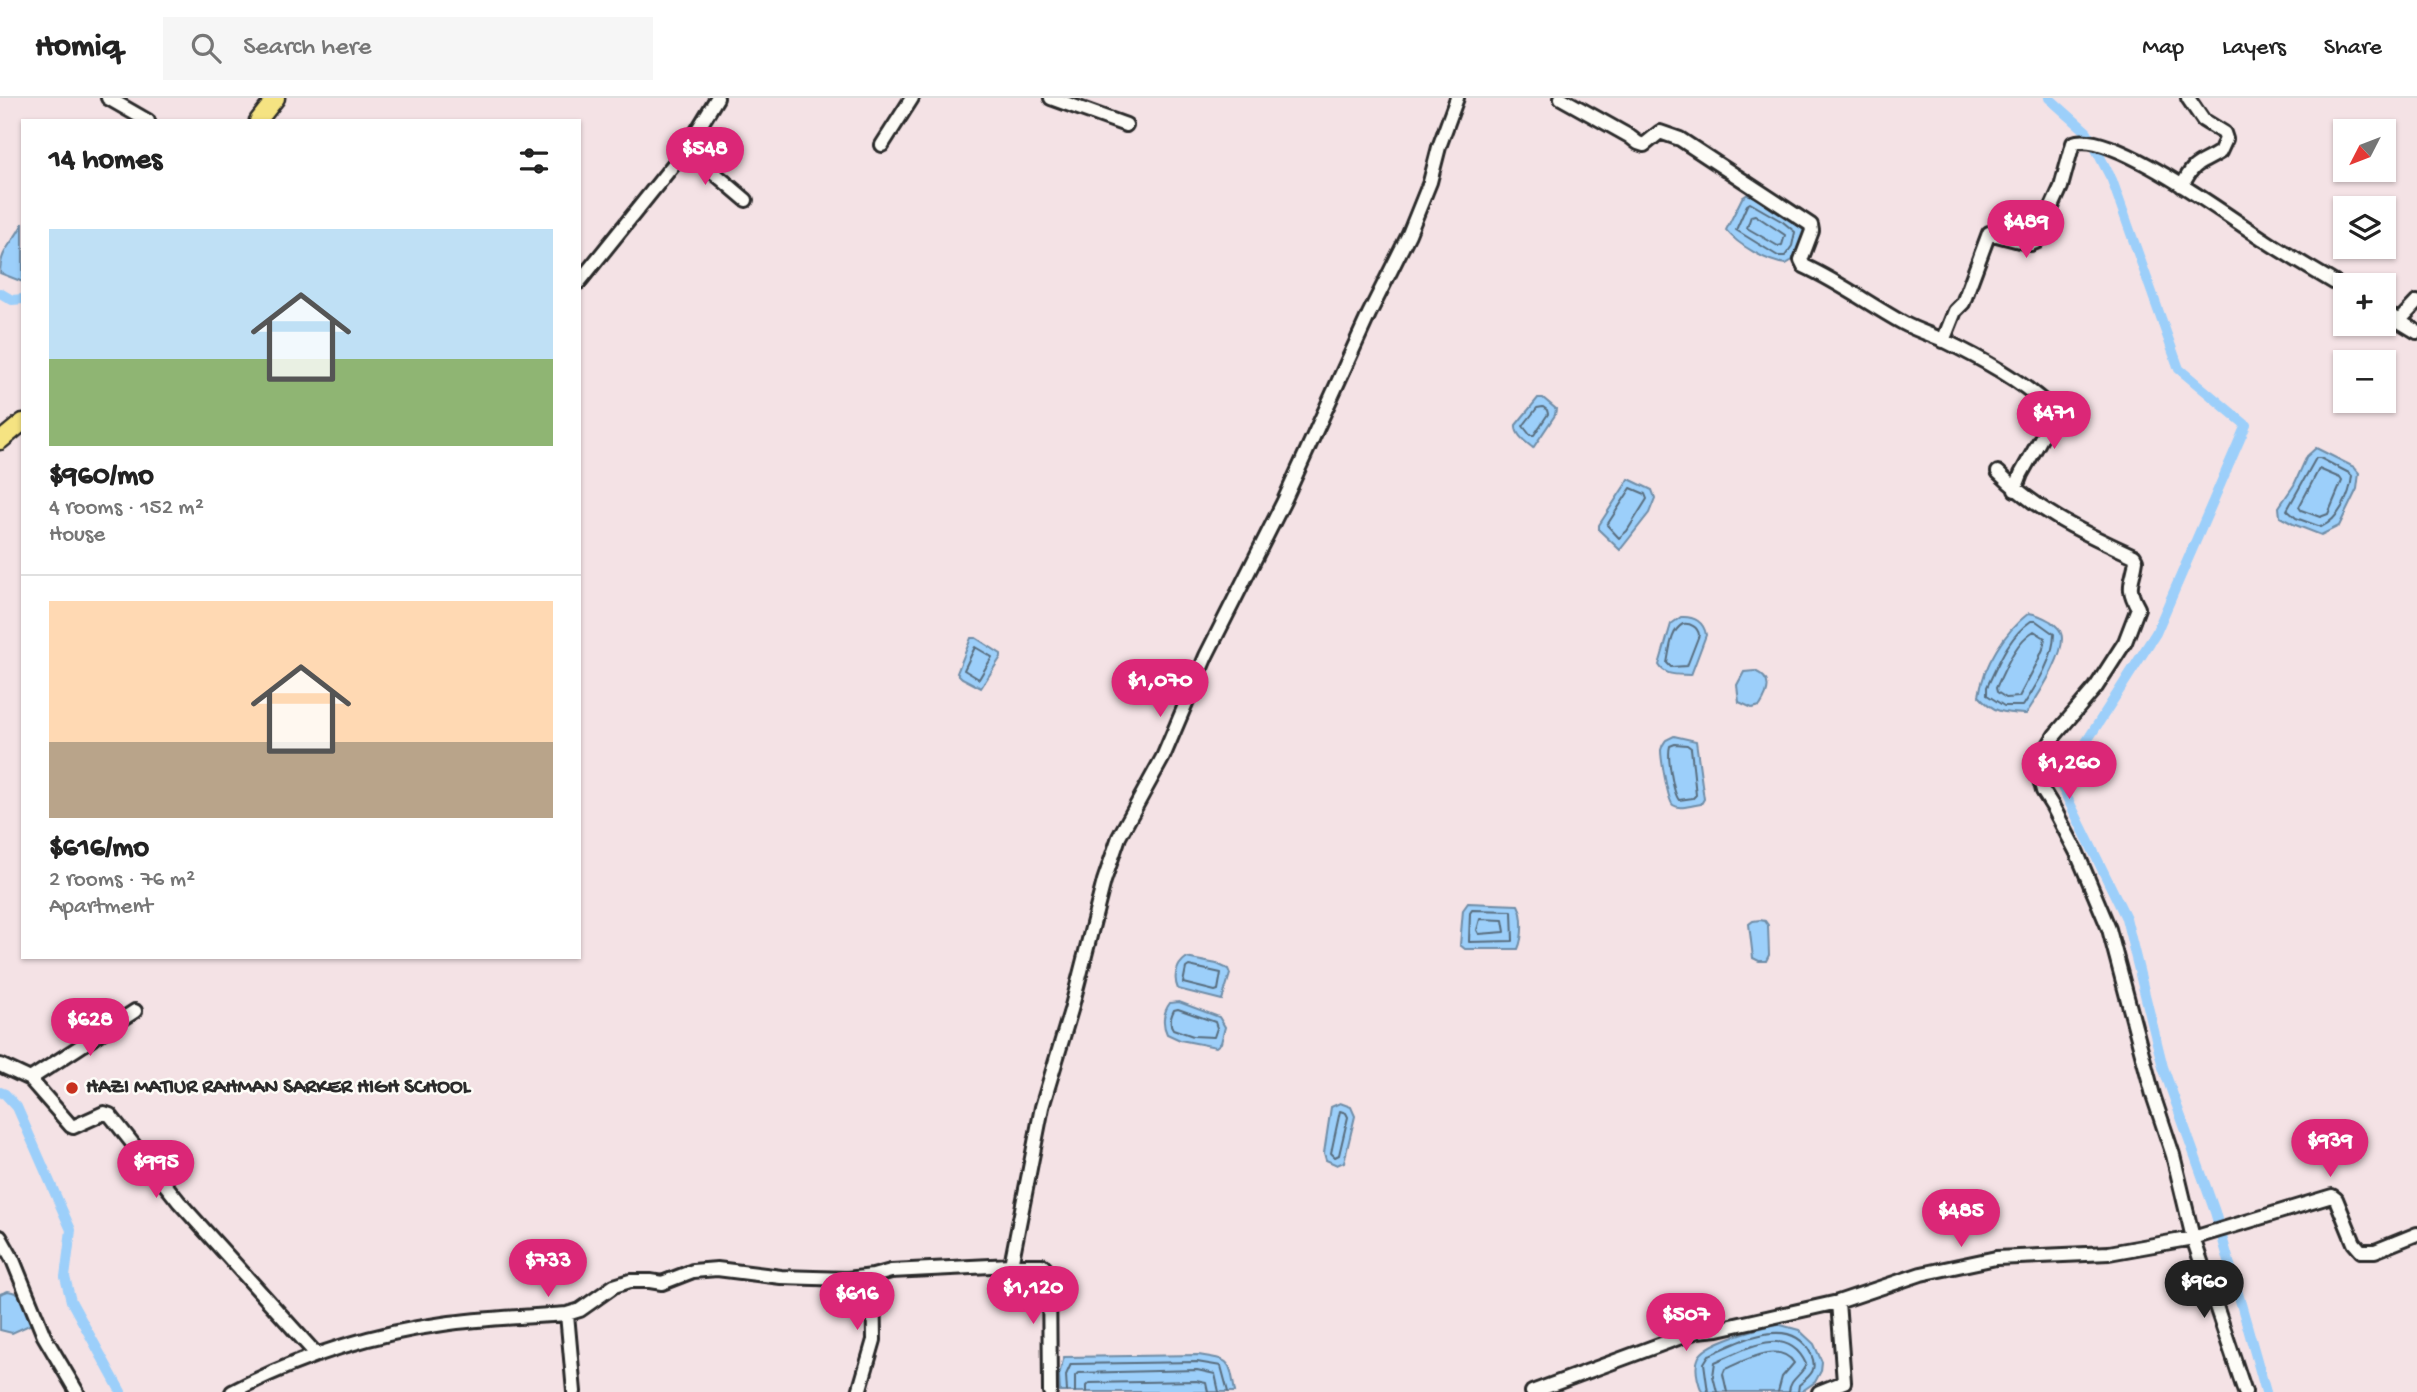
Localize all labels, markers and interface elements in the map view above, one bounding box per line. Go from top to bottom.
search box [163,17,653,80]
text: Homiq [35,29,121,67]
icon: search [187,29,225,67]
text: Search here [243,33,371,64]
text: Map [2142,34,2184,63]
text: Layers [2222,34,2286,63]
text: Share [2324,34,2382,63]
north arrow [2333,119,2396,182]
map controls [2333,119,2396,413]
pin: $548 [664,127,746,187]
text: $548 [682,136,728,163]
icon: filters [515,142,553,180]
text: 14 homes [49,144,162,179]
button: layers [2333,196,2396,259]
pin: $489 [1985,200,2067,260]
text: $489 [2003,209,2049,236]
button: + [2333,273,2396,336]
icon: home [238,274,364,400]
button: − [2333,350,2396,413]
pin: $471 [2013,392,2095,451]
text: $471 [2033,400,2075,427]
text: $960/mo [49,460,154,495]
text: 4 rooms · 152 m² [49,495,204,522]
text: House [49,522,105,549]
icon: home [238,646,364,772]
pin: $1,070 [1103,660,1217,719]
text: $1,070 [1128,668,1192,695]
pin: $1,260 [2012,742,2126,801]
text: $1,260 [2038,750,2100,777]
text: $616/mo [49,832,149,867]
text: 2 rooms · 76 m² [49,867,195,894]
text: Apartment [49,894,153,921]
pin: $628 [49,998,131,1058]
text: $628 [67,1007,113,1034]
place label: HAZI MATIUR RAHMAN SARKER HIGH SCHOOL [86,1076,472,1101]
marker: HAZI MATIUR RAHMAN SARKER HIGH SCHOOL [64,1080,80,1096]
pin: $939 [2289,1119,2371,1179]
text: $939 [2307,1128,2353,1155]
pin: $995 [115,1140,197,1200]
text: $995 [133,1149,179,1176]
pin: $485 [1920,1190,2002,1249]
text: $485 [1938,1198,1984,1225]
pin: $733 [507,1240,589,1299]
text: $733 [525,1248,571,1275]
pin: $960 [2163,1260,2245,1320]
pin: $1,120 [976,1266,1090,1326]
text: $960 [2181,1269,2227,1296]
pin: $616 [816,1272,898,1332]
text: $1,120 [1003,1275,1063,1302]
text: $616 [836,1281,878,1308]
pin: $507 [1645,1294,1727,1353]
text: $507 [1662,1302,1710,1329]

